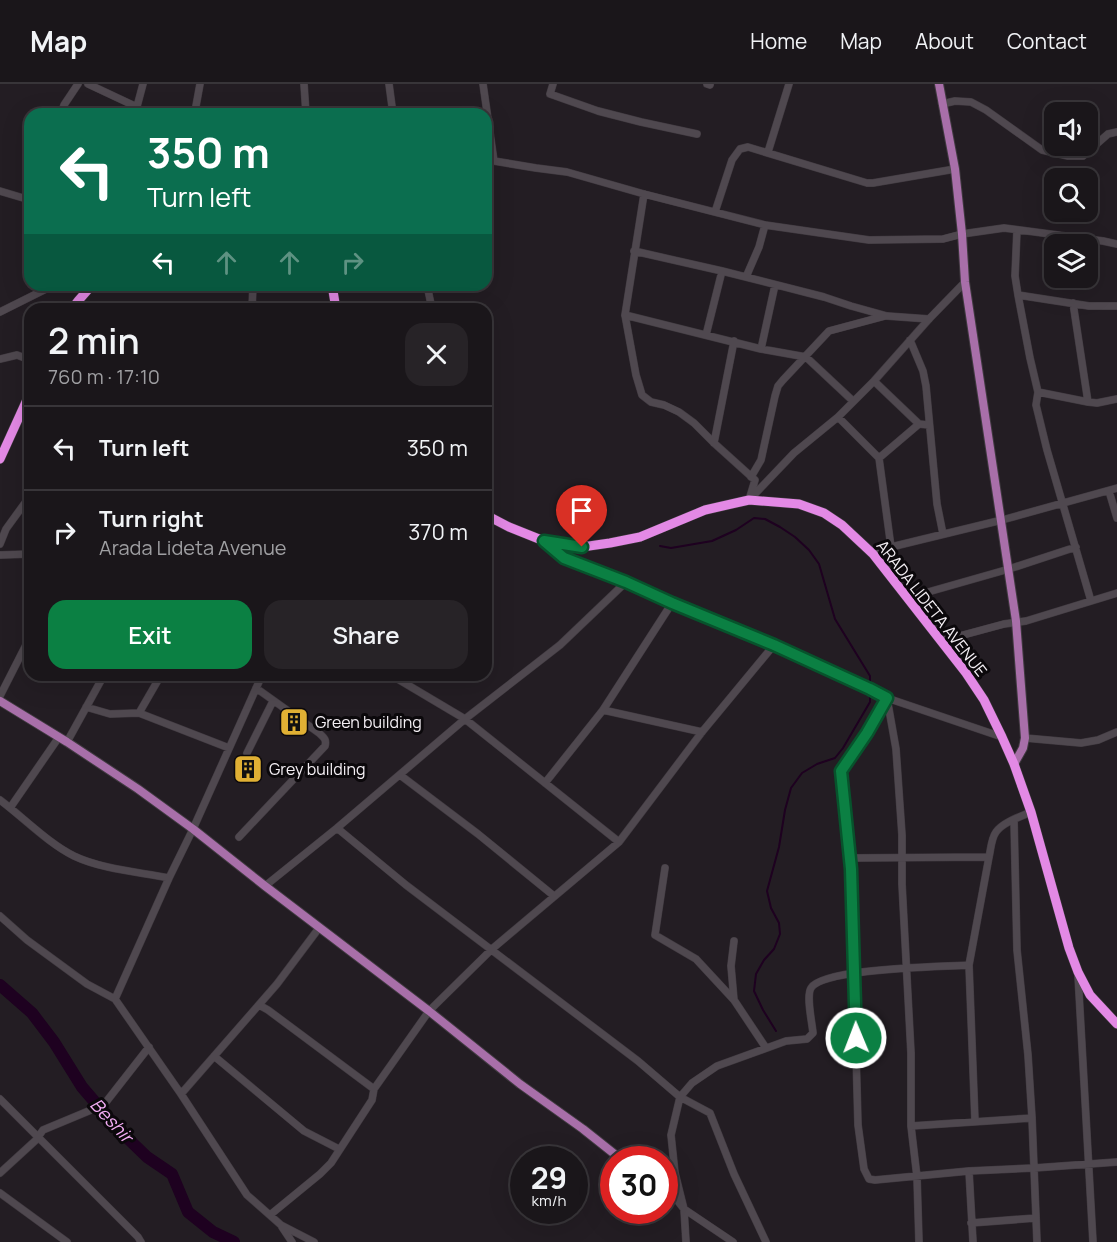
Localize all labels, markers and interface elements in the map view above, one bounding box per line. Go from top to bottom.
text: Map [30,22,87,60]
text: Home [750,27,807,55]
text: Map [840,27,882,55]
text: About [915,27,974,55]
text: Contact [1007,27,1087,55]
map controls [1044,102,1098,288]
button: sound [1044,102,1098,156]
text: 350 m [147,123,270,181]
icon: left [48,132,126,210]
button: search [1044,168,1098,222]
text: Turn left [147,178,251,215]
button: layers [1044,234,1098,288]
icon: left [147,246,180,279]
icon: ahead [210,246,243,279]
icon: ahead [273,246,306,279]
icon: right [336,246,369,279]
text: 2 min [48,316,140,365]
button: close [405,323,468,386]
text: 760 m · 17:10 [48,363,160,390]
icon: left [48,432,81,465]
text: Turn left [99,433,189,463]
text: 350 m [407,433,468,463]
pin [556,485,607,547]
icon: arrive [565,494,598,527]
text: Turn right [99,504,204,534]
icon: right [48,516,81,549]
text: 370 m [408,517,468,547]
text: Arada Lideta Avenue [99,534,287,561]
street label: ARADA LIDETA AVENUE [872,535,992,681]
button: Exit [48,600,252,669]
button: Share [264,600,468,669]
building icon: Green building [278,706,310,738]
place label: Green building [315,711,422,733]
building icon: Grey building [232,753,264,785]
place label: Grey building [269,758,365,780]
position arrow [824,1006,888,1070]
water label: Beshir [85,1093,140,1149]
speed limit sign: 30 [600,1146,678,1224]
text: 29 [531,1157,567,1198]
text: km/h [532,1190,566,1211]

